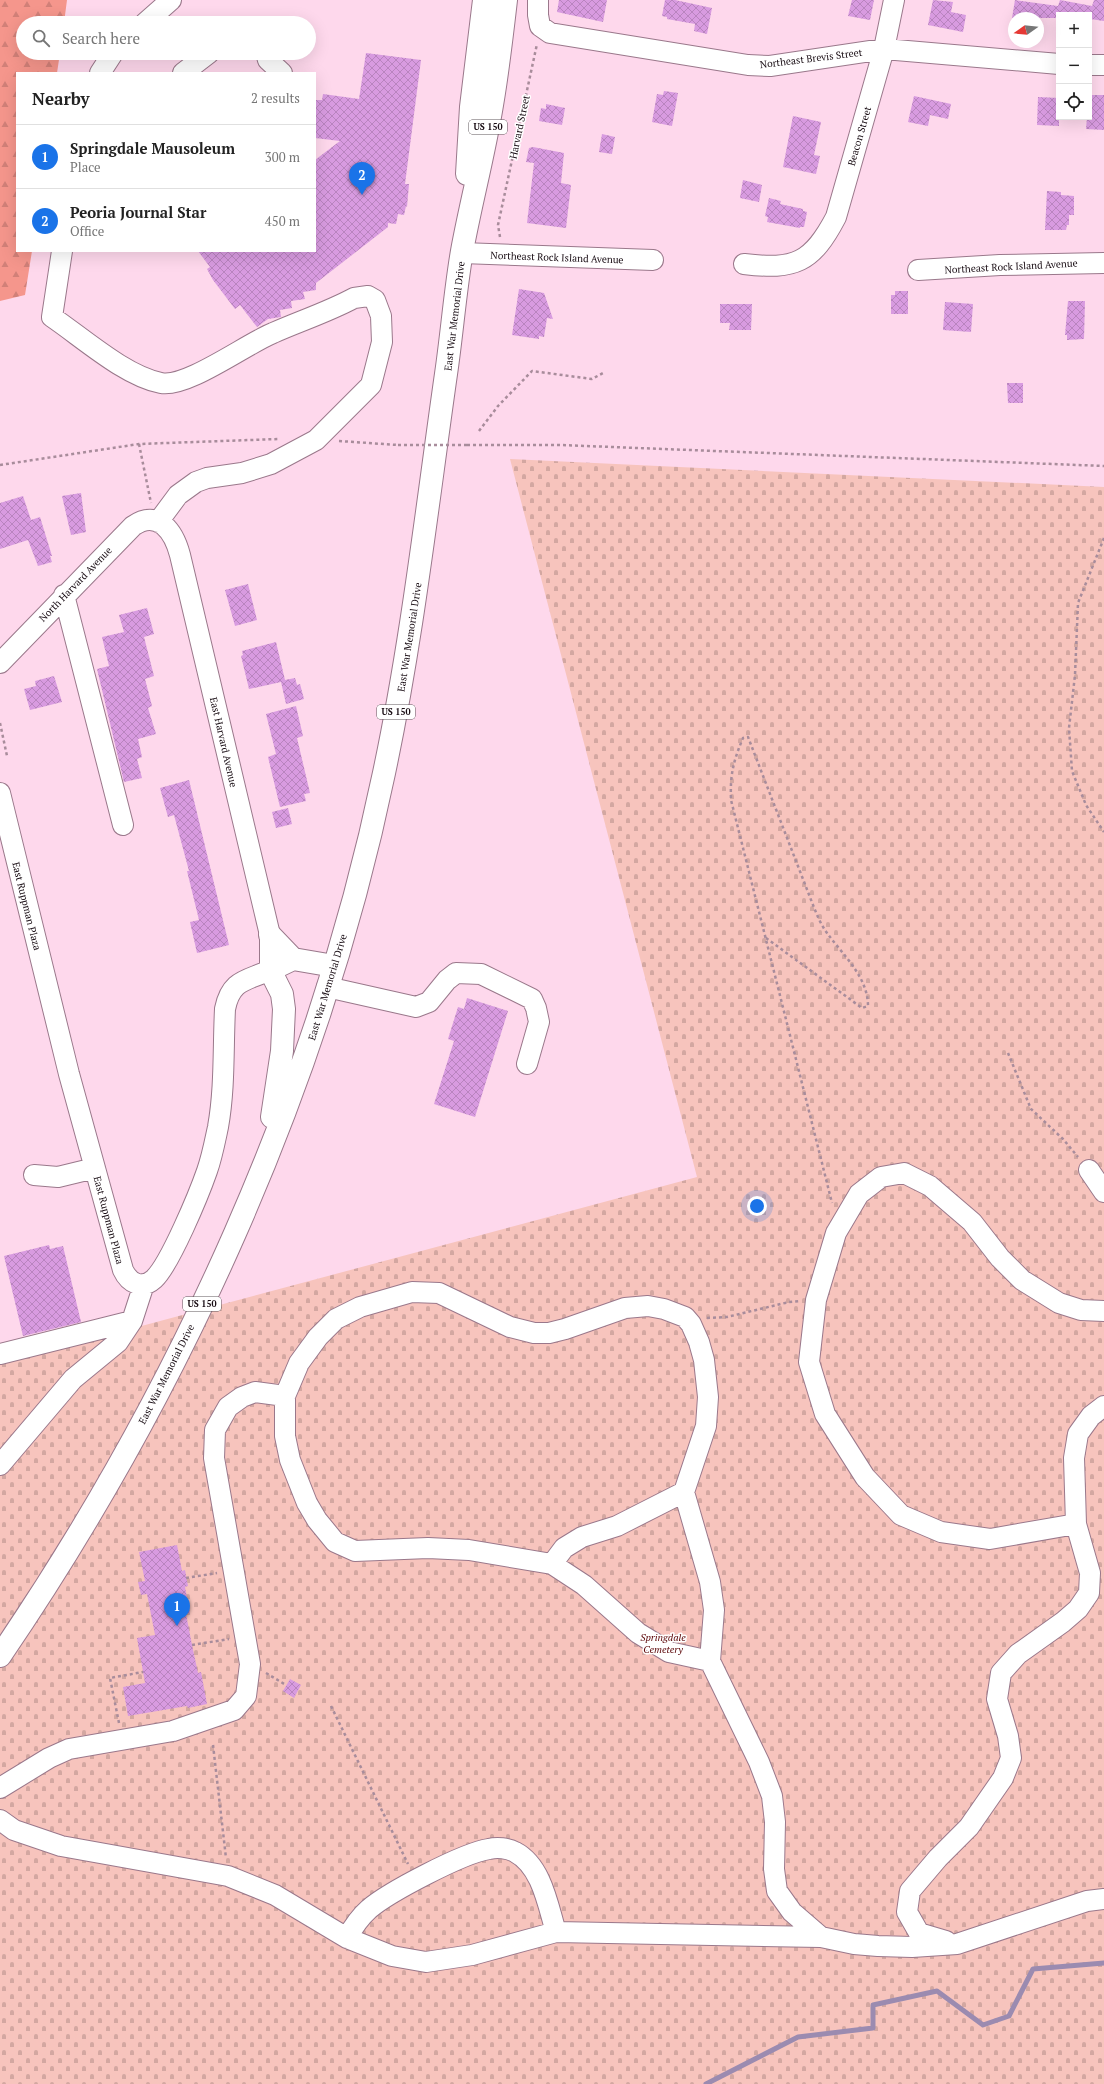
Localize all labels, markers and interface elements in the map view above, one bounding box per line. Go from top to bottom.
north arrow [1008,12,1044,48]
map controls [1056,12,1092,120]
button: + [1056,12,1092,48]
search box [16,16,316,60]
icon: search [30,27,52,49]
text: Search here [62,28,140,48]
street label: Northeast Brevis Street [759,46,863,71]
button: − [1056,48,1092,84]
button: locate [1056,84,1092,120]
text: Nearby [32,87,90,110]
text: 2 results [251,89,300,107]
street label: Harvard Street [506,94,533,160]
street label: Beacon Street [845,105,874,167]
road number: US 150 [469,120,507,134]
text: Springdale Mausoleum [70,138,235,158]
text: 1 [41,148,49,166]
text: 300 m [265,148,300,166]
text: Place [70,158,101,176]
pin: 2 [349,162,375,195]
text: Peoria Journal Star [70,202,206,222]
text: 2 [41,212,49,230]
text: 450 m [265,212,300,230]
text: Office [70,222,104,240]
street label: Northeast Rock Island Avenue [490,249,624,266]
street label: Northeast Rock Island Avenue [944,257,1078,276]
street label: East War Memorial Drive [441,260,468,372]
street label: North Harvard Avenue [36,544,115,625]
street label: East War Memorial Drive [394,582,425,693]
street label: East Harvard Avenue [207,696,240,788]
road number: US 150 [377,705,415,719]
street label: East Ruppman Plaza [9,861,44,952]
street label: East War Memorial Drive [305,932,350,1042]
street label: East Ruppman Plaza [90,1175,127,1266]
your location [747,1196,767,1216]
road number: US 150 [183,1297,221,1311]
street label: East War Memorial Drive [136,1322,197,1426]
pin: 1 [164,1593,190,1626]
park label: Springdale Cemetery [640,1631,686,1656]

